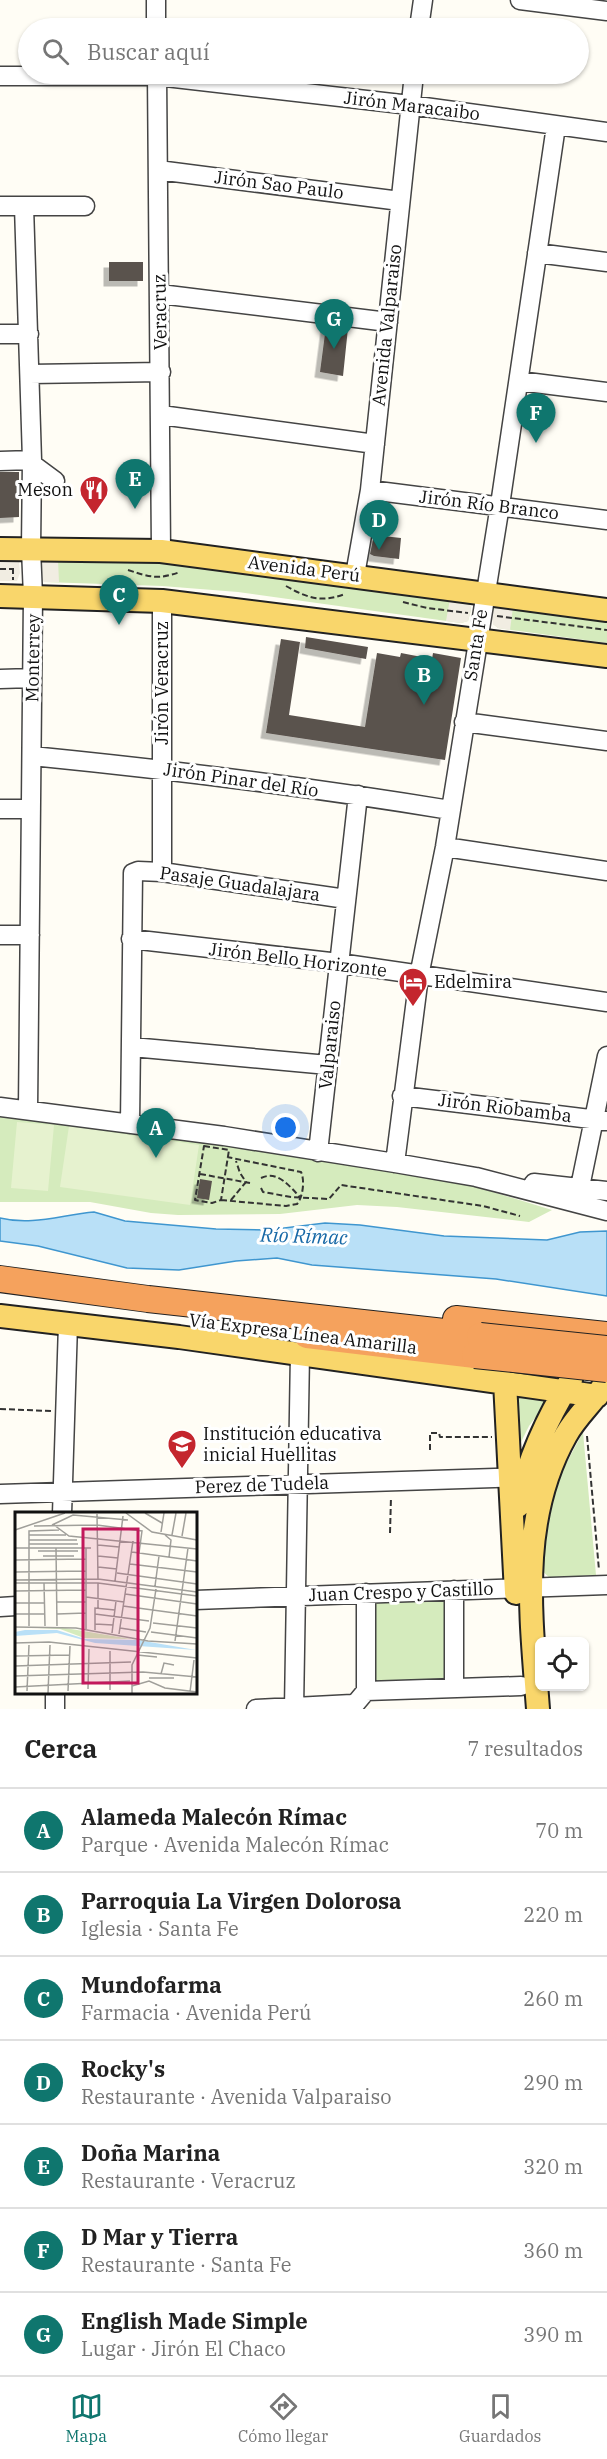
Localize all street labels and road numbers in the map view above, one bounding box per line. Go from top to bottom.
street label: Jirón Maracaibo [343,86,481,125]
street label: Jirón Sao Paulo [213,165,345,204]
street label: Avenida Valparaiso [367,243,406,407]
street label: Veracruz [147,274,172,350]
street label: Jirón Río Branco [418,485,560,524]
street label: Avenida Perú [247,550,362,587]
street label: Santa Fe [458,607,493,683]
street label: Monterrey [20,613,45,702]
street label: Jirón Veracruz [150,621,173,745]
street label: Jirón Pinar del Río [162,757,320,802]
street label: Pasaje Guadalajara [158,861,322,906]
street label: Jirón Bello Horizonte [208,937,388,982]
street label: Valparaiso [313,999,346,1091]
street label: Jirón Riobamba [437,1088,573,1127]
street label: Vía Expresa Línea Amarilla [188,1308,419,1359]
street label: Perez de Tudela [194,1471,330,1498]
street label: Juan Crespo y Castillo [308,1577,494,1606]

